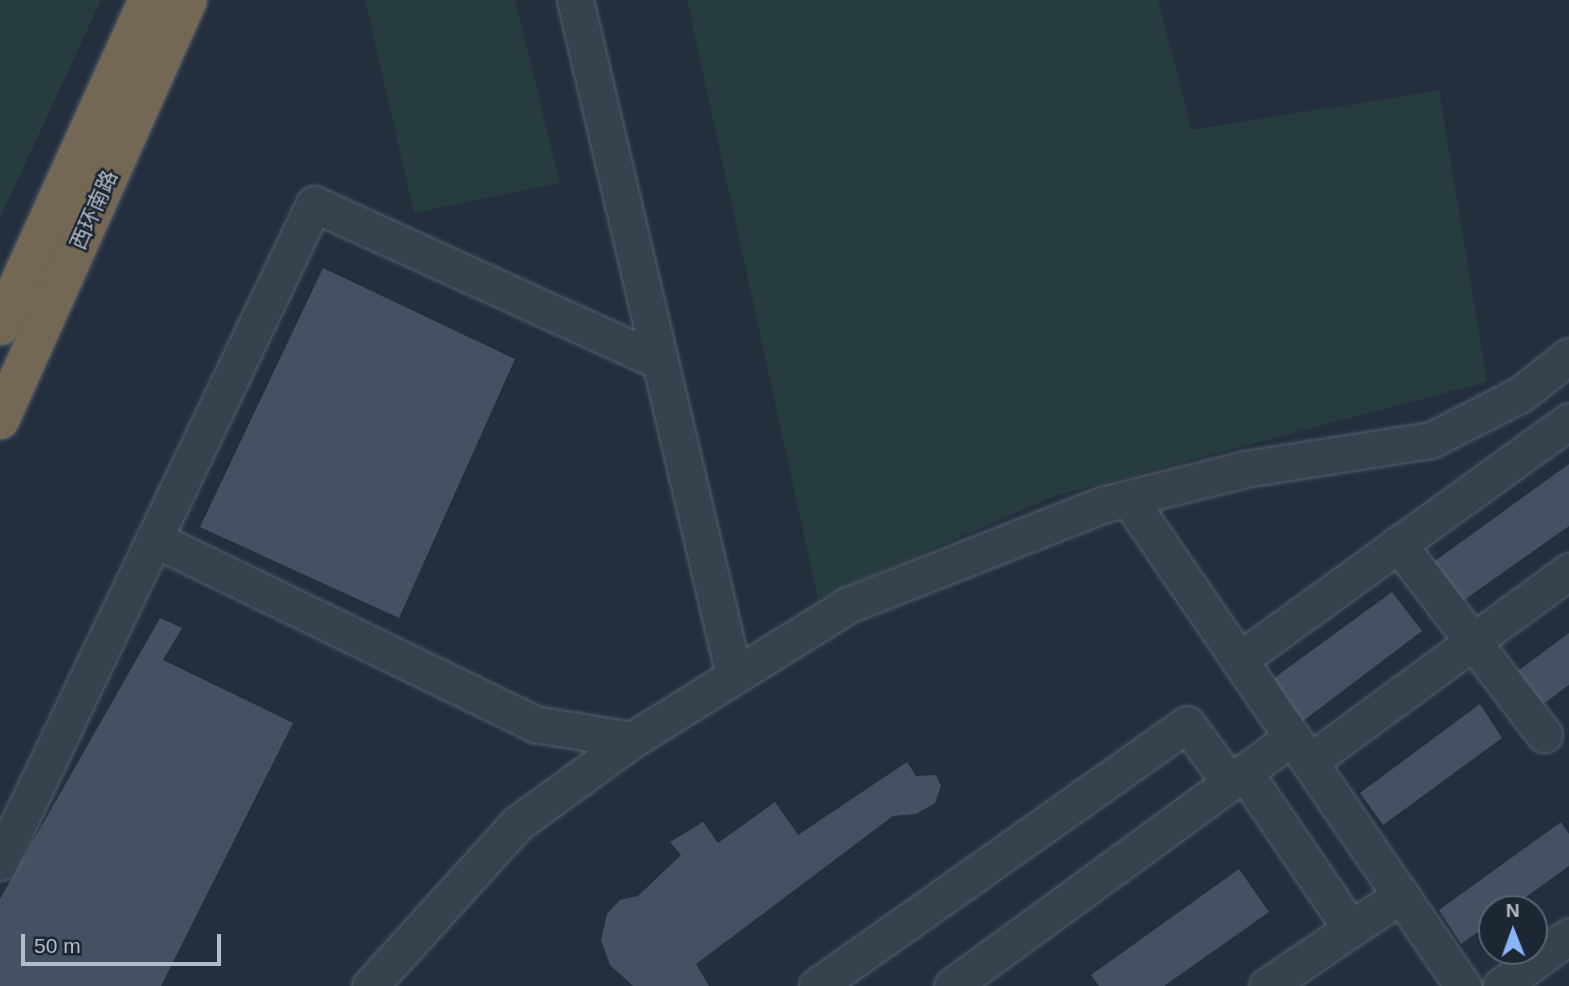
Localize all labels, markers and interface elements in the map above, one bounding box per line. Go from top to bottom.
street label: 西环南路 [65,167,123,253]
north arrow [1478,895,1548,965]
text: N [1506,900,1520,921]
scale bar [24,920,224,964]
text: 50 m [34,934,81,957]

